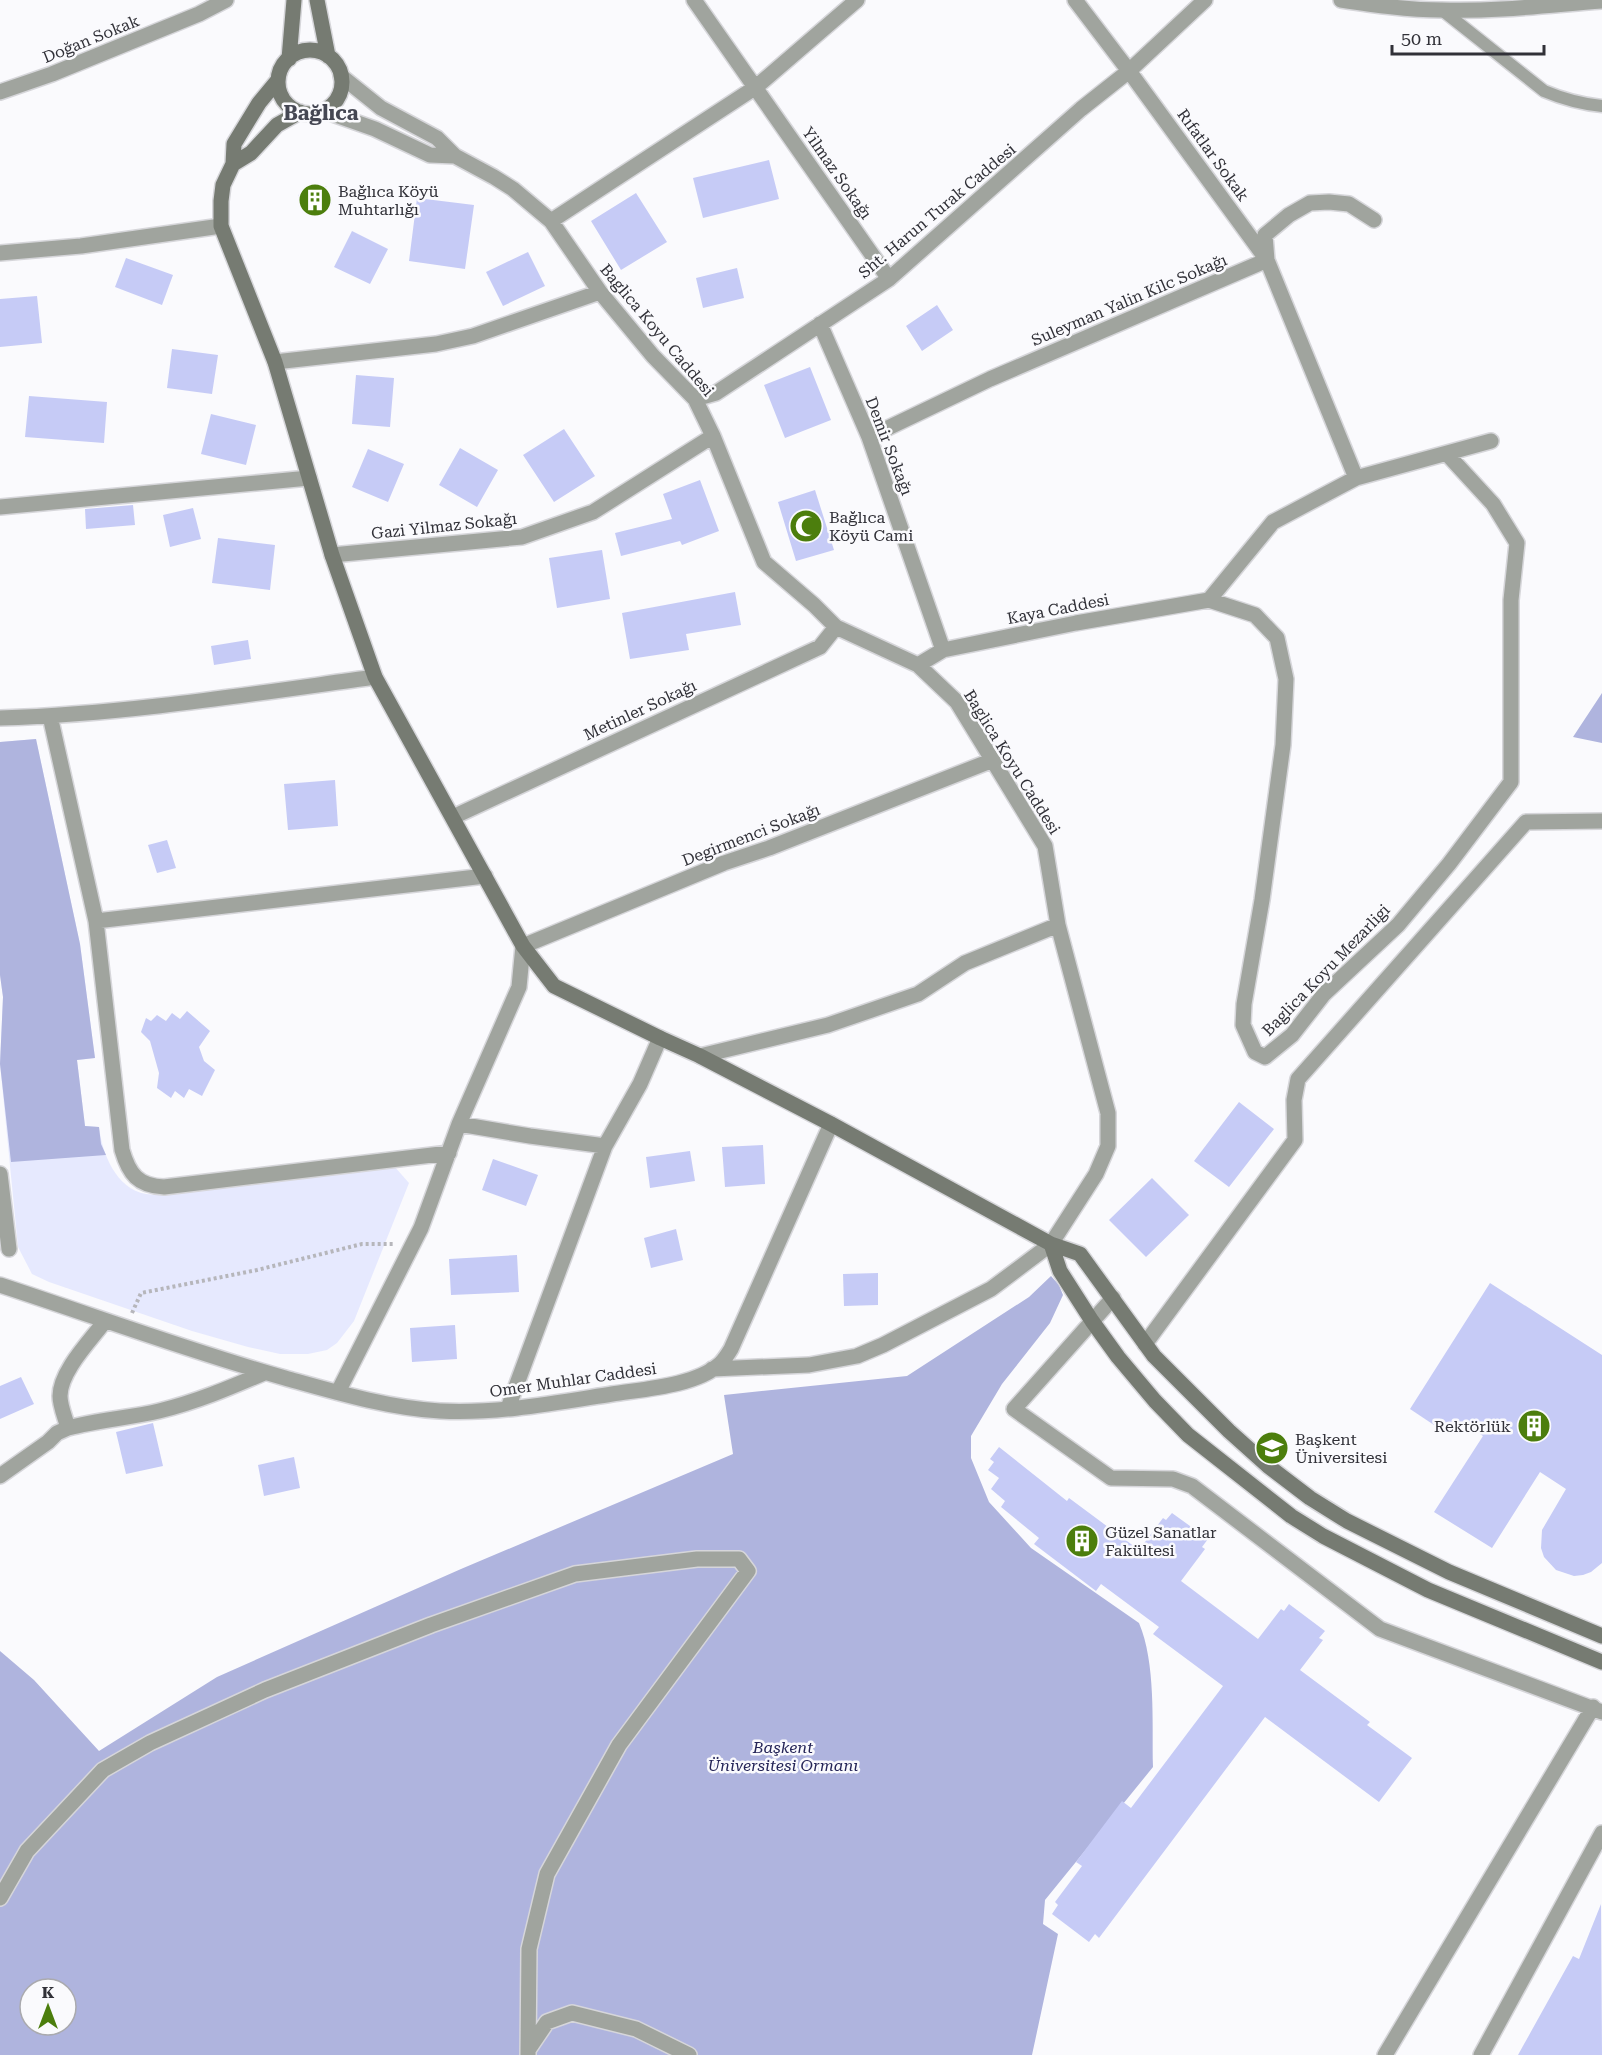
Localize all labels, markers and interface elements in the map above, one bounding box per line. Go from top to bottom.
street label: Doğan Sokak [40,11,142,67]
scale bar [1392,18,1544,56]
text: 50 m [1401,28,1442,49]
district label: Bağlıca [283,101,359,125]
street label: Rıfatlar Sokak [1173,105,1253,205]
street label: Yilmaz Sokağı [798,123,876,223]
street label: Sht. Harun Turak Caddesi [855,140,1019,282]
building icon: Bağlıca Köyü Muhtarlığı [297,182,333,218]
place label: Bağlıca Köyü Muhtarlığı [338,182,439,219]
street label: Suleyman Yalin Kilc Sokağı [1028,250,1230,350]
street label: Baglica Koyu Caddesi [596,260,718,400]
street label: Demir Sokağı [861,394,917,498]
mosque icon: Bağlıca Köyü Cami [788,508,824,544]
place label: Bağlıca Köyü Cami [829,508,913,545]
street label: Gazi Yilmaz Sokağı [370,509,518,543]
street label: Kaya Caddesi [1005,590,1111,628]
street label: Metinler Sokağı [581,676,699,744]
street label: Baglica Koyu Caddesi [960,686,1064,838]
street label: Degirmenci Sokağı [679,800,823,870]
street label: Baglica Koyu Mezarligi [1258,900,1394,1040]
street label: Omer Muhlar Caddesi [488,1359,658,1401]
building icon: Rektörlük [1516,1408,1552,1444]
place label: Rektörlük [1434,1417,1511,1436]
school or university icon: Başkent Üniversitesi [1254,1430,1290,1466]
place label: Başkent Üniversitesi [1295,1430,1387,1467]
building icon: Güzel Sanatlar Fakültesi [1064,1523,1100,1559]
place label: Güzel Sanatlar Fakültesi [1105,1523,1217,1560]
park label: Başkent Üniversitesi Ormanı [708,1738,858,1775]
north arrow [18,1977,78,2037]
text: K [42,1983,55,2002]

